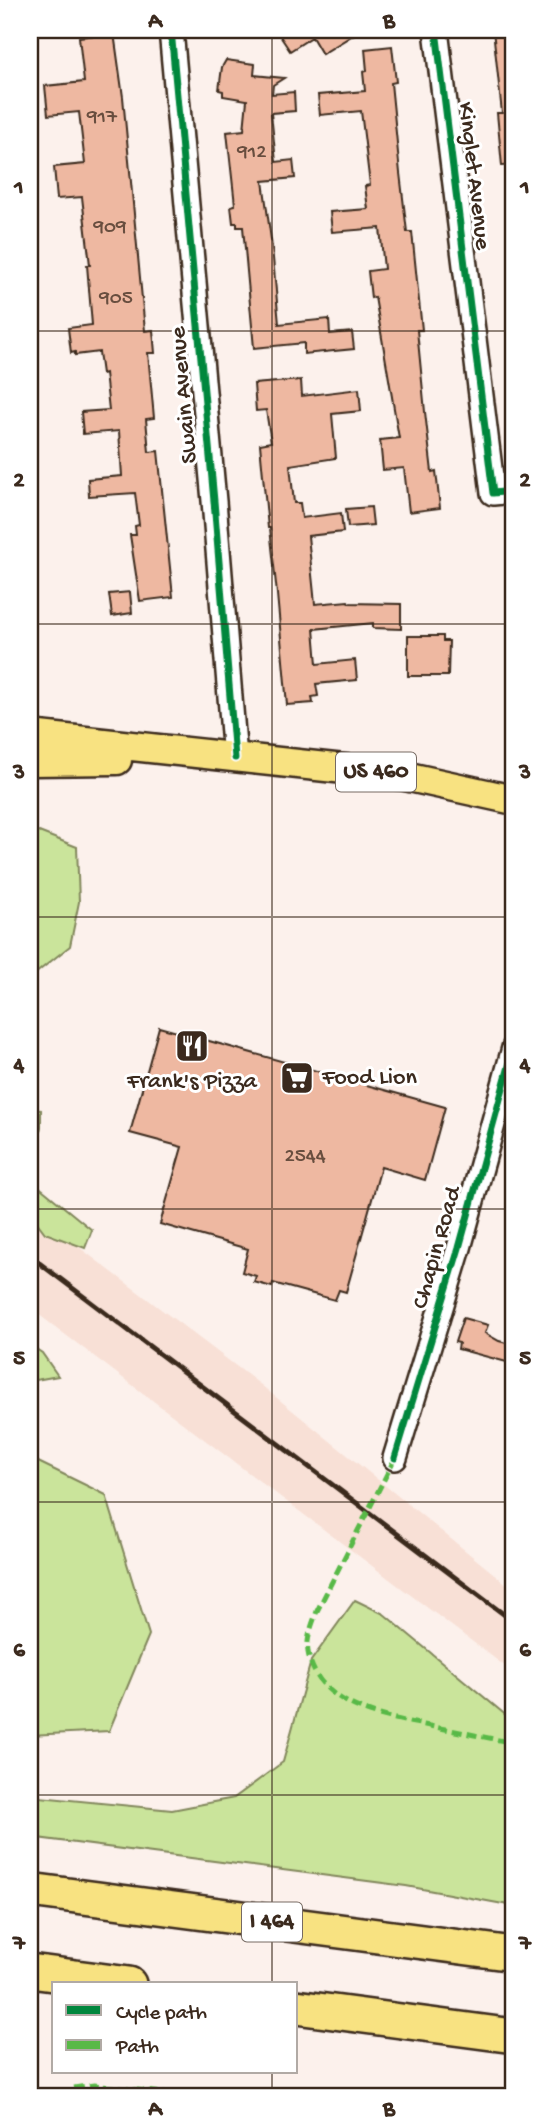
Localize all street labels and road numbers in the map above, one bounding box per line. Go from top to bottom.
street label: Kinglet Avenue [450,100,497,252]
street label: Swain Avenue [165,325,205,465]
road number: US 460 [336,752,416,792]
street label: Chapin Road [407,1182,470,1312]
road number: I 464 [242,1902,302,1941]

